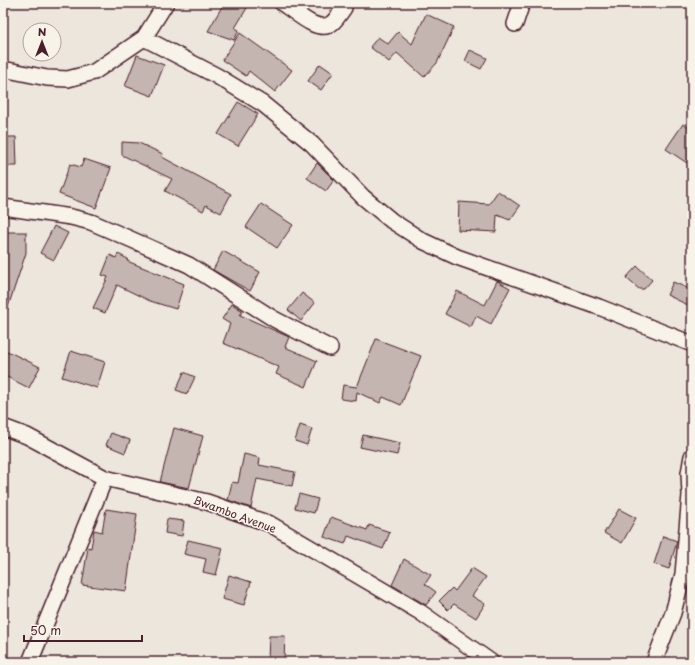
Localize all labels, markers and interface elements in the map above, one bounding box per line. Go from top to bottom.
north arrow [22,22,62,62]
text: N [38,23,47,40]
street label: Bwambo Avenue [191,491,279,537]
scale bar [24,617,142,643]
text: 50 m [30,621,61,639]

